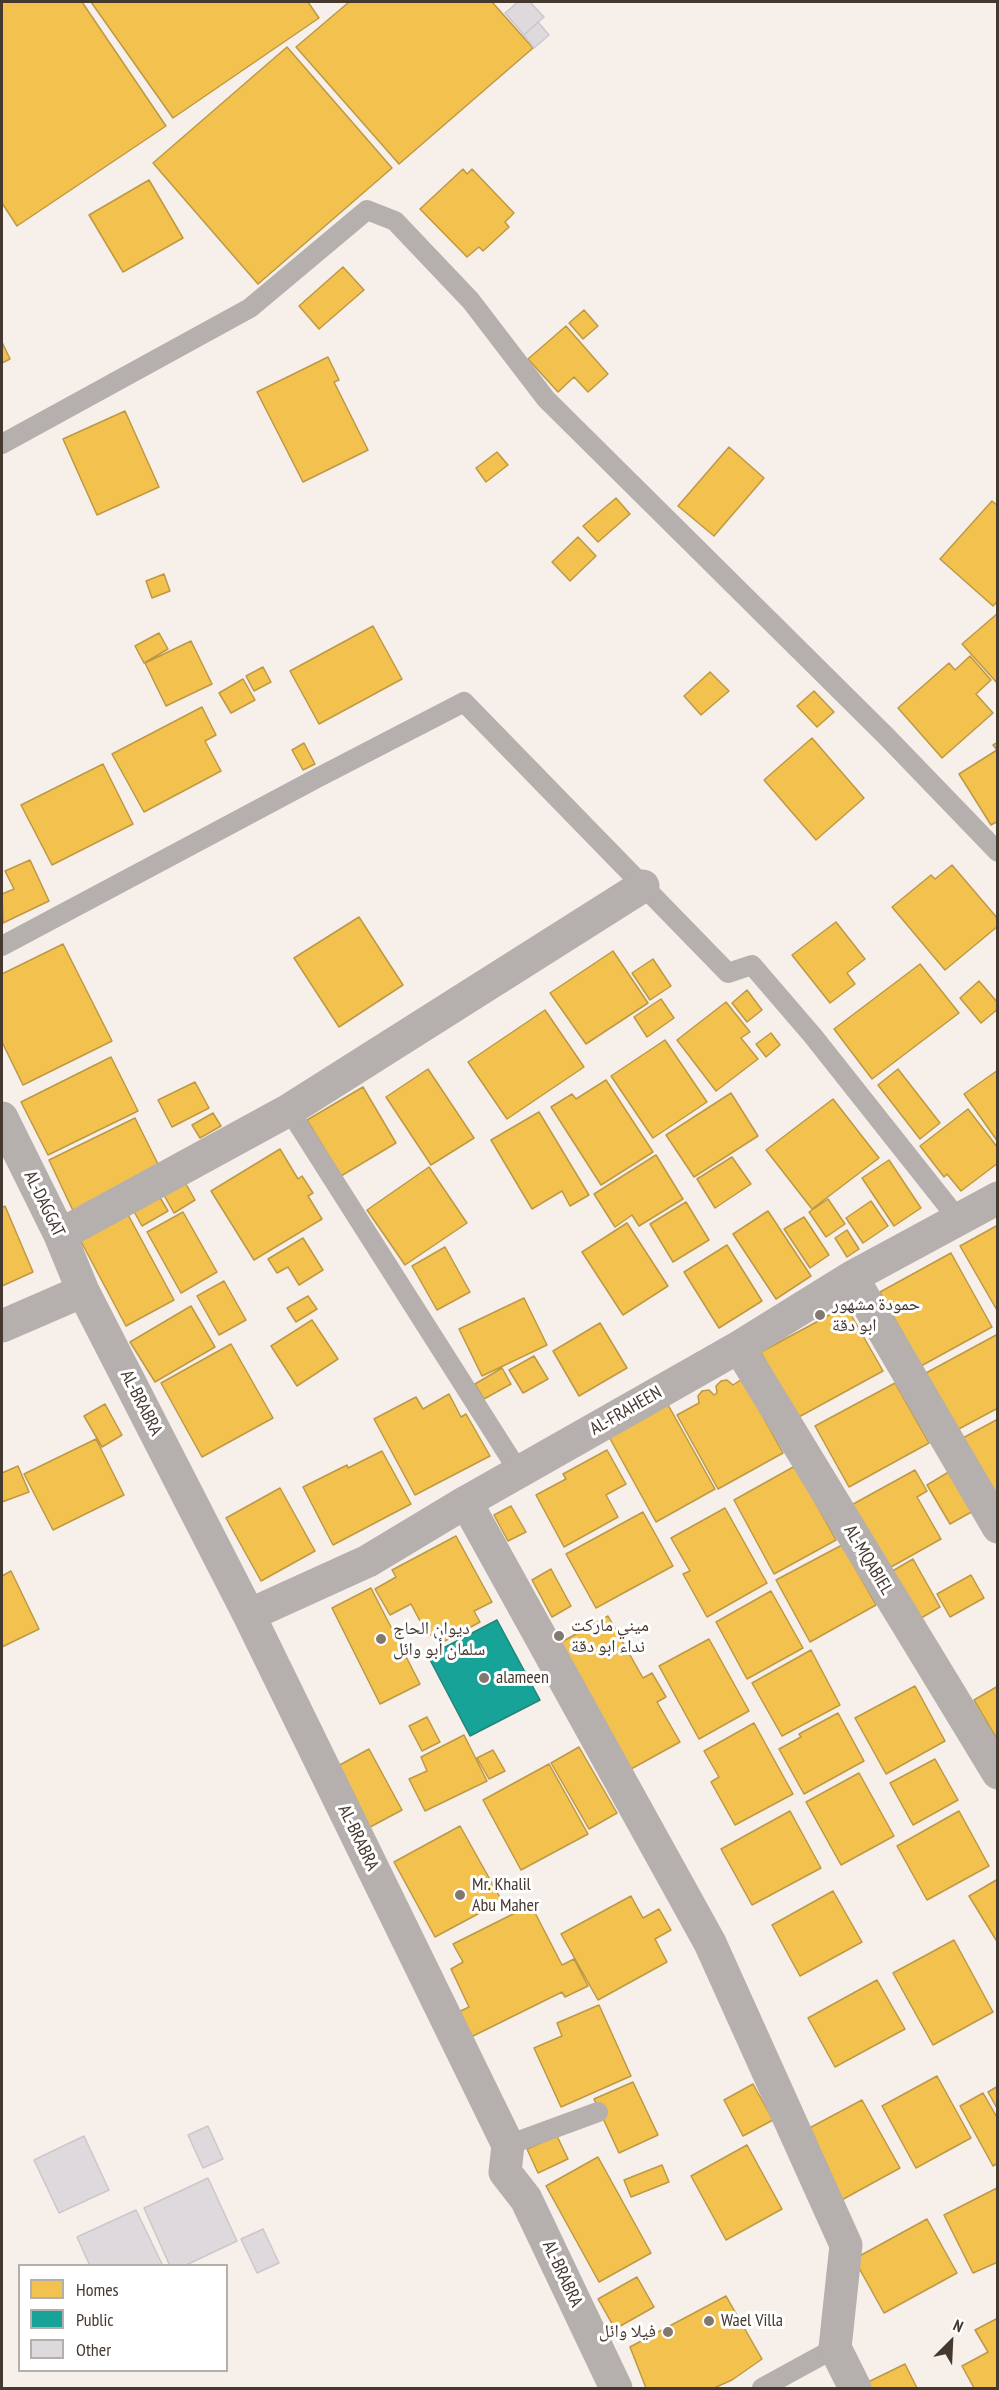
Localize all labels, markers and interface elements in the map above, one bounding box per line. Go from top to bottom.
street label: AL-DAGGAT [19,1168,69,1240]
place label: حمودة مشهور ابو دقة [832,1294,920,1336]
marker: حمودة مشهور ابو دقة [813,1308,827,1322]
street label: AL-BRABRA [115,1367,167,1439]
street label: AL-FRAHEEN [586,1382,666,1440]
street label: AL-MQABIEL [839,1521,897,1599]
place label: ميني ماركت نداء ابو دقة [571,1615,649,1658]
place label: ديوان الحاج سلمان أبو وائل [393,1618,485,1660]
marker: ميني ماركت نداء ابو دقة [552,1629,566,1643]
marker: ديوان الحاج سلمان أبو وائل [374,1632,388,1646]
place label: alameen [496,1667,549,1689]
marker: alameen [477,1671,491,1685]
street label: AL-BRABRA [333,1802,383,1874]
place label: Mr. Khalil Abu Maher [472,1874,539,1916]
marker: Mr. Khalil Abu Maher [453,1888,467,1902]
street label: AL-BRABRA [537,2237,587,2311]
legend [18,2264,228,2372]
text: Homes [76,2278,119,2301]
text: Public [76,2308,114,2331]
place label: Wael Villa [721,2310,783,2332]
north arrow [921,2312,981,2372]
marker: Wael Villa [702,2314,716,2328]
text: N [950,2315,966,2336]
place label: فيلا وائل [599,2321,656,2343]
marker: فيلا وائل [661,2325,675,2339]
text: Other [76,2338,111,2361]

